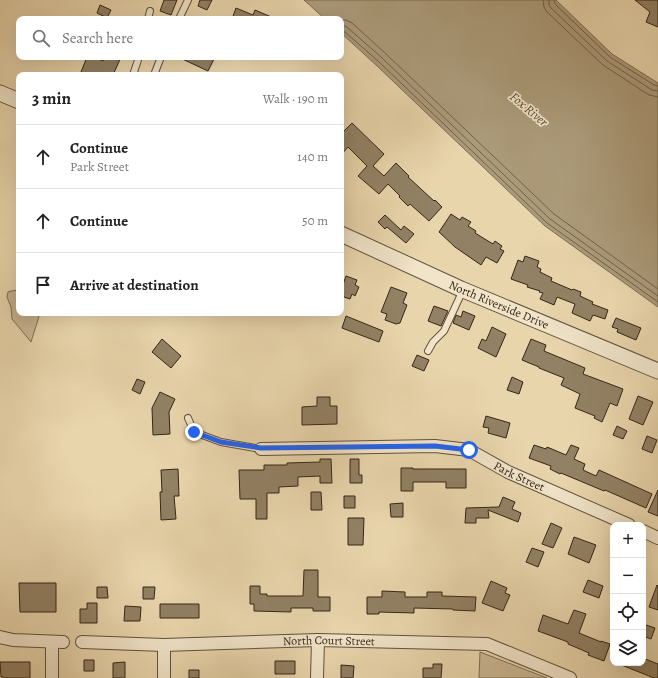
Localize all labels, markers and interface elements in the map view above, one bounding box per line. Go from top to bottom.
search box [16,16,344,60]
icon: search [30,27,52,49]
text: Search here [62,28,133,48]
text: 3 min [32,87,71,110]
water label: Fox River [506,88,552,130]
text: Walk · 190 m [263,90,328,107]
text: Continue [70,138,128,158]
icon: ahead [32,146,54,168]
text: 140 m [297,148,328,165]
text: Park Street [70,158,129,175]
icon: ahead [32,210,54,232]
text: Continue [70,211,128,231]
text: 50 m [302,212,328,229]
icon: arrive [32,274,54,296]
text: Arrive at destination [70,275,199,295]
street label: North Riverside Drive [446,277,551,333]
route end [185,423,203,441]
route start [460,441,478,459]
street label: Park Street [491,458,547,495]
map controls [610,522,646,666]
button: + [610,522,646,558]
button: − [610,558,646,594]
button: locate [610,594,646,630]
button: layers [610,630,646,666]
street label: North Court Street [283,632,375,649]

